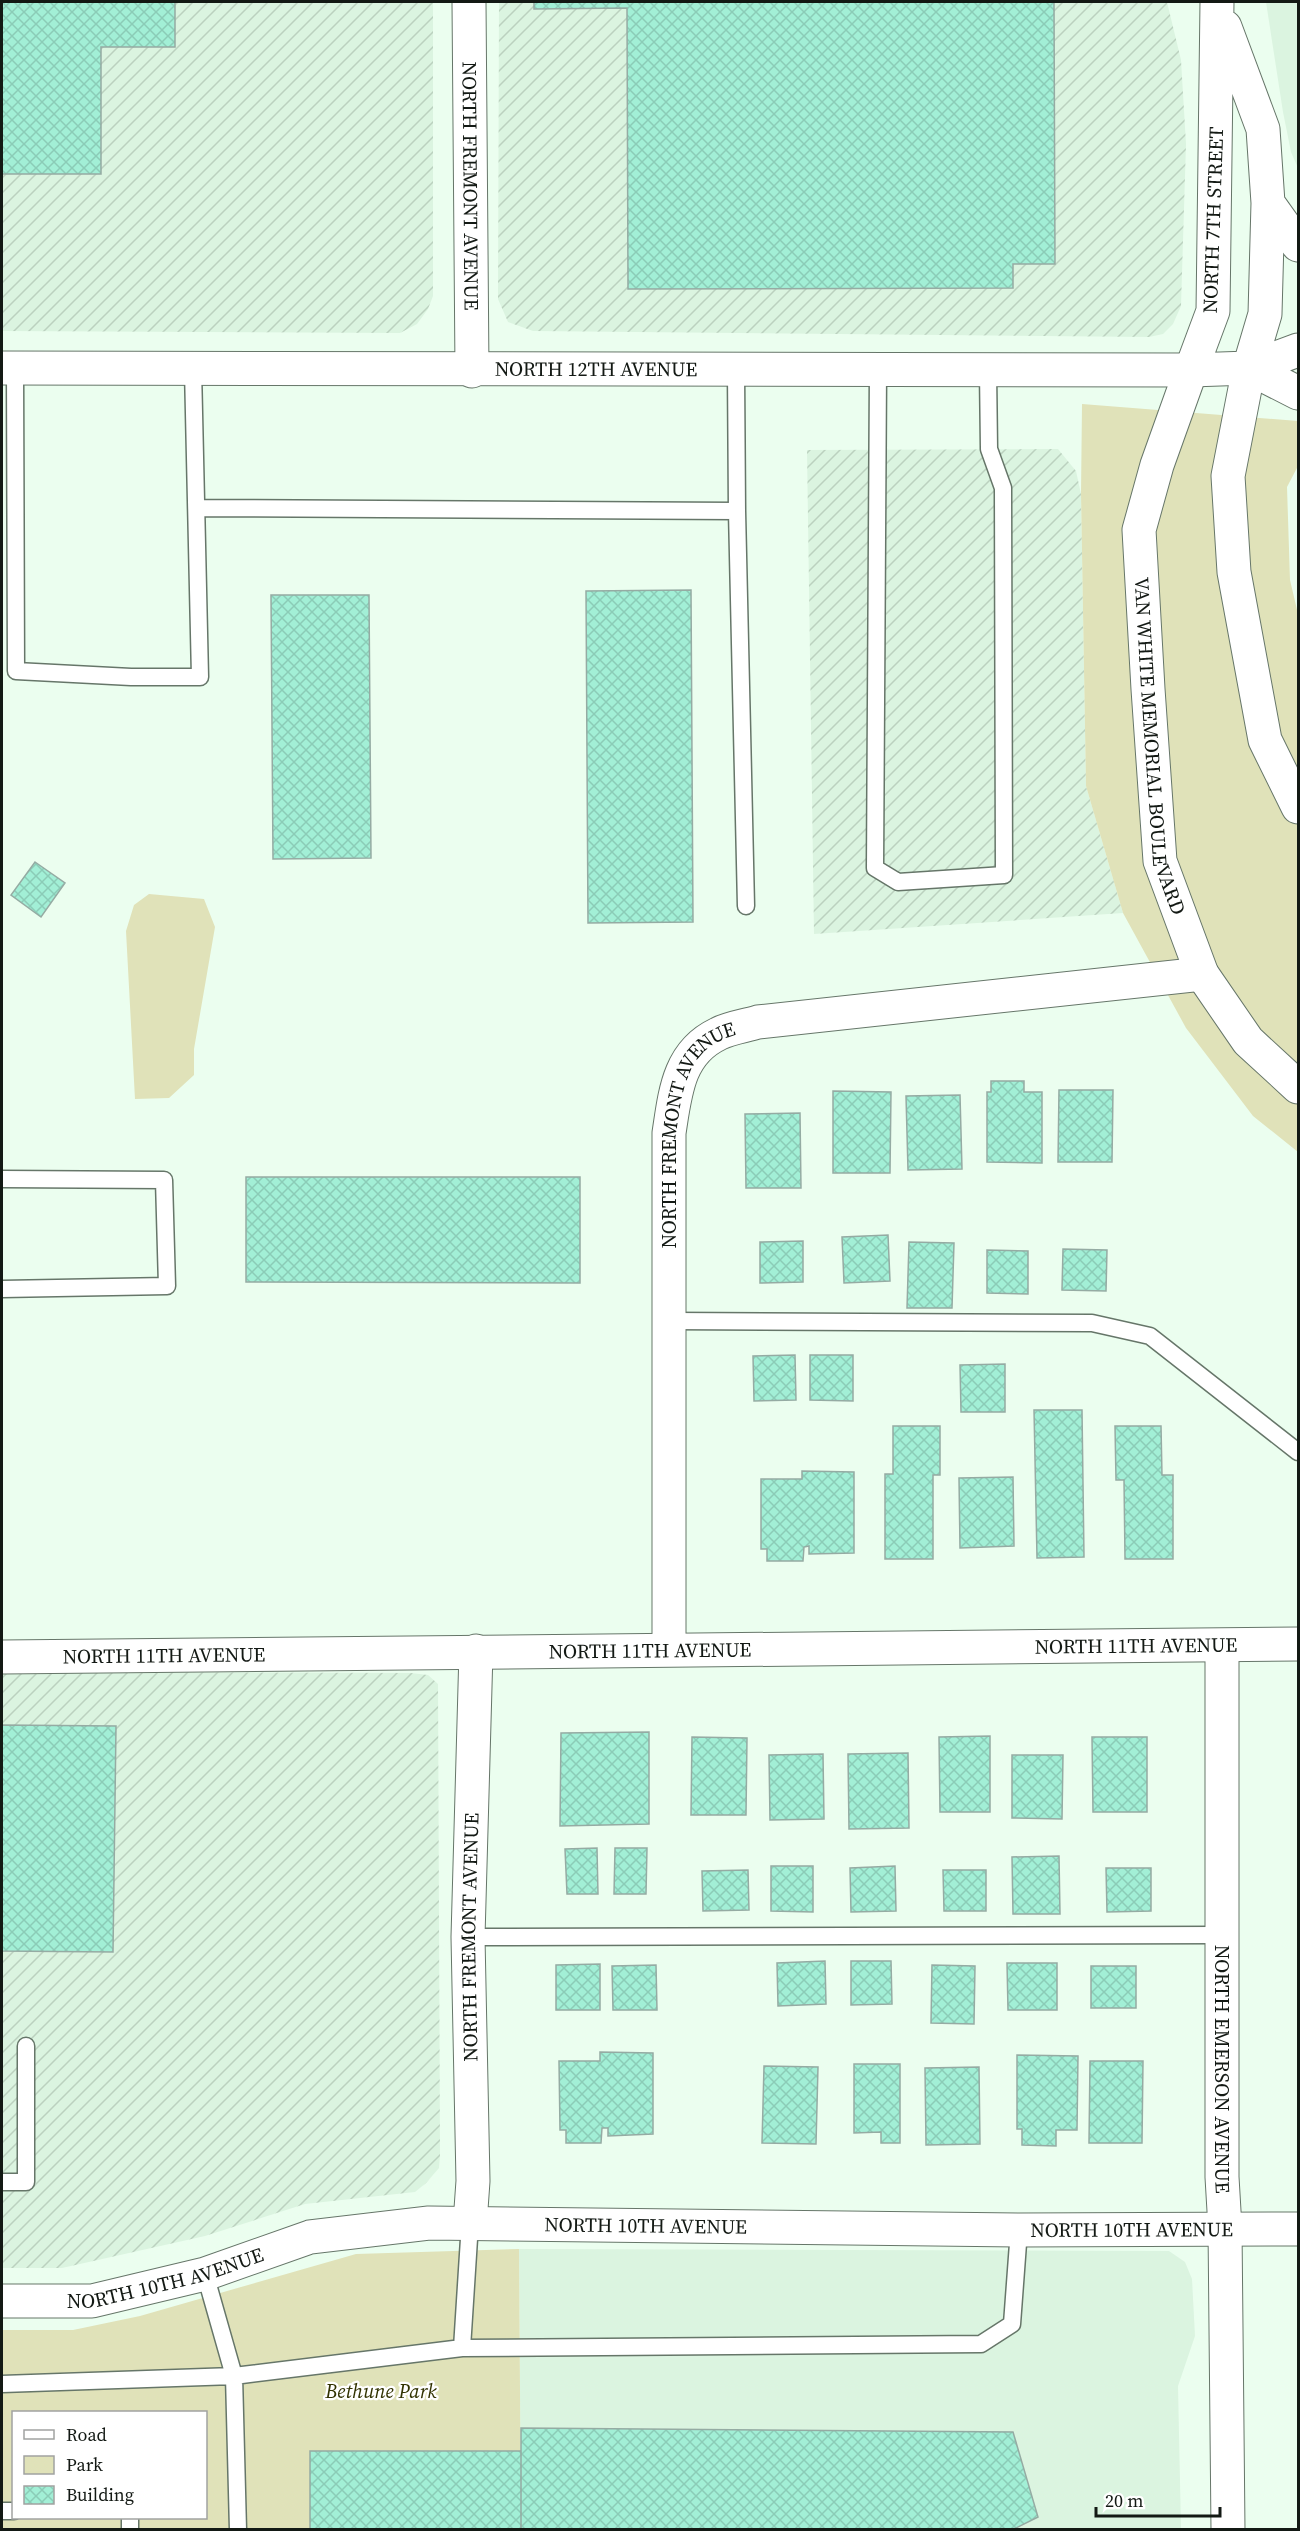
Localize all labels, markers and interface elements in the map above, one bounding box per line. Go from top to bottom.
street label: NORTH FREMONT AVENUE [455,61,486,311]
street label: NORTH 7TH STREET [1196,126,1230,314]
street label: NORTH 12TH AVENUE [495,355,697,383]
street label: VAN WHITE MEMORIAL BOULEVARD [1128,576,1193,919]
street label: NORTH FREMONT AVENUE [654,1014,739,1248]
street label: NORTH 11TH AVENUE [1035,1631,1237,1661]
street label: NORTH 11TH AVENUE [549,1635,751,1666]
street label: NORTH 11TH AVENUE [63,1640,265,1670]
street label: NORTH FREMONT AVENUE [454,1812,485,2062]
street label: NORTH EMERSON AVENUE [1208,1945,1237,2194]
street label: NORTH 10TH AVENUE [544,2210,747,2241]
street label: NORTH 10TH AVENUE [1030,2215,1233,2244]
street label: NORTH 10TH AVENUE [67,2240,267,2315]
park label: Bethune Park [324,2377,437,2405]
legend [12,2411,207,2519]
text: Road [66,2422,107,2447]
text: Park [66,2452,103,2477]
scale bar [1096,2480,1220,2518]
text: Building [66,2482,134,2507]
text: 20 m [1105,2488,1143,2513]

